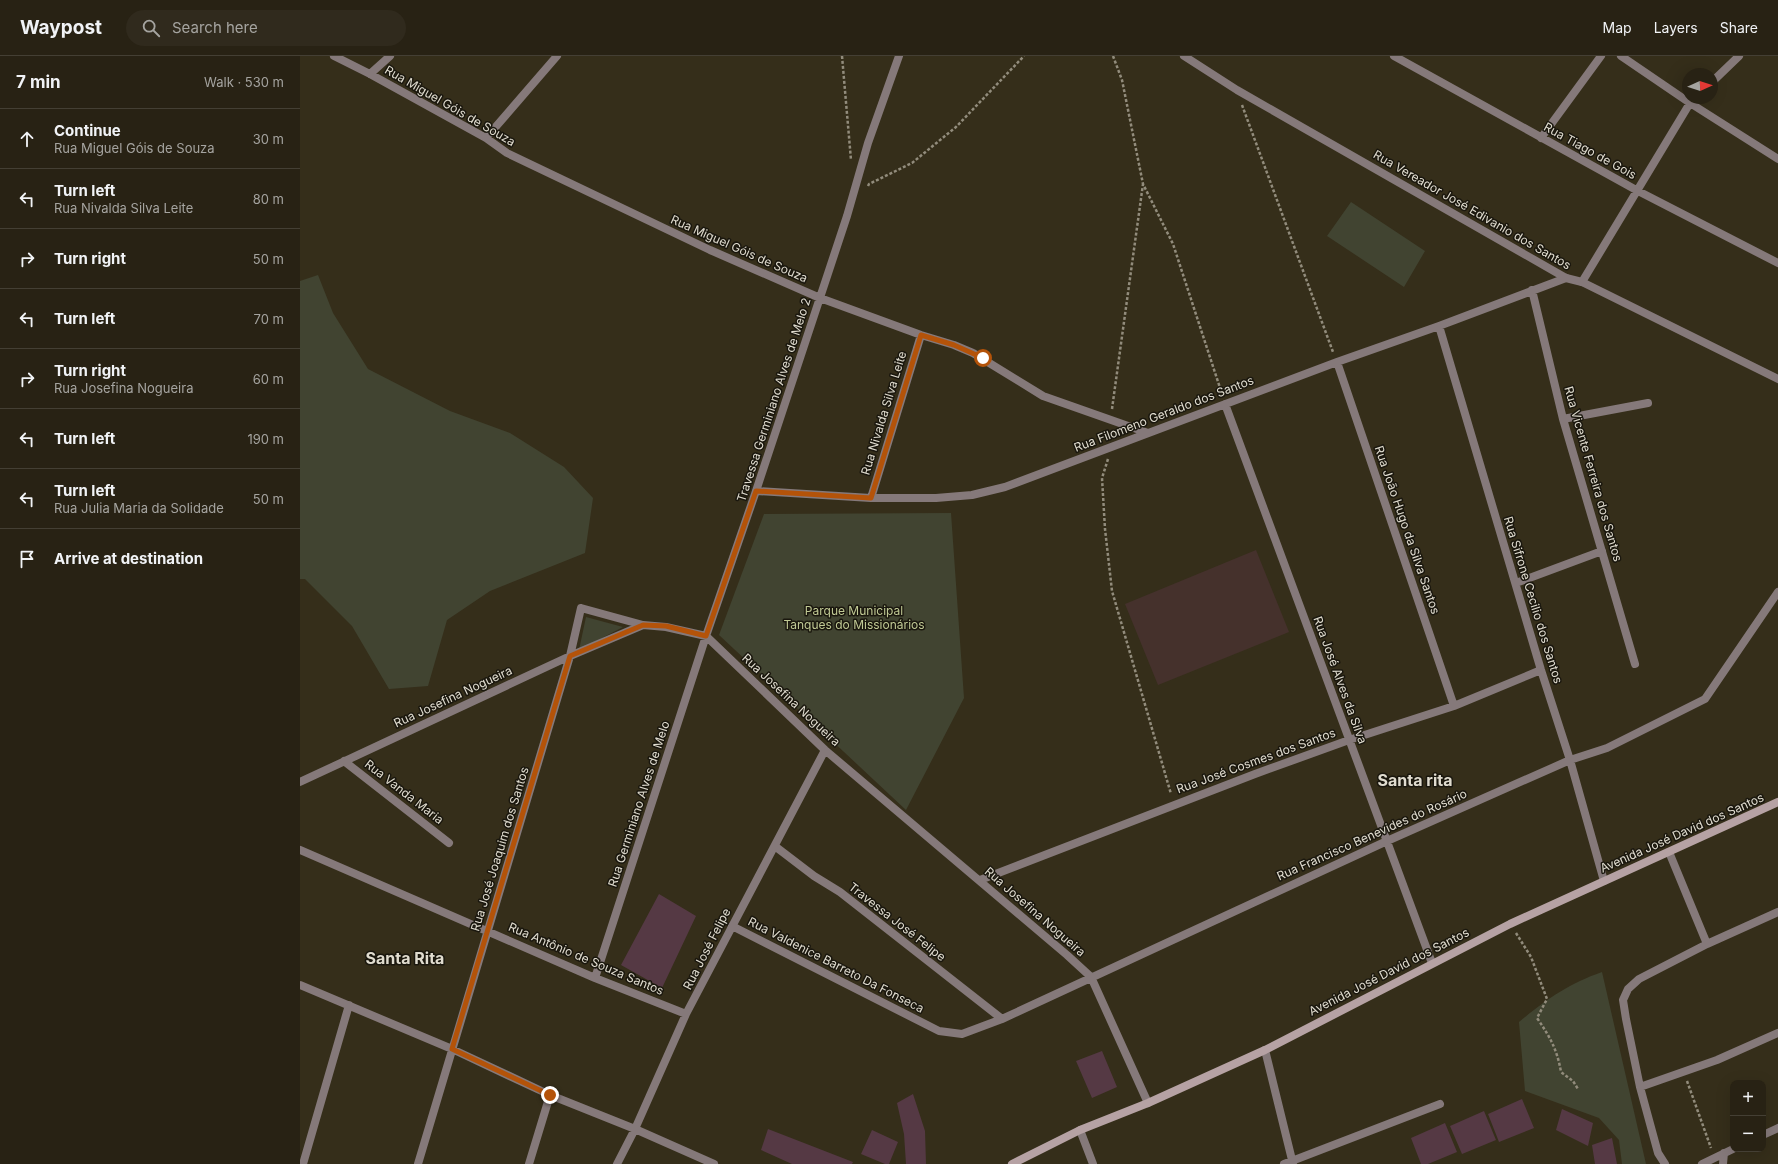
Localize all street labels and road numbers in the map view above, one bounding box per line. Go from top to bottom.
street label: Rua Miguel Góis de Souza [382,62,518,149]
street label: Rua Tiago de Gois [1541,119,1639,182]
street label: Rua Vereador José Edivanio dos Santos [1371,147,1574,272]
street label: Rua Miguel Góis de Souza [668,212,810,286]
street label: Travessa Germiniano Alves de Melo 2 [733,296,814,504]
street label: Rua Nivalda Silva Leite [858,349,909,477]
street label: Rua Filomeno Geraldo dos Santos [1072,372,1256,455]
street label: Rua Vicente Ferreira dos Santos [1561,385,1626,563]
street label: Rua João Hugo da Silva Santos [1372,444,1443,616]
street label: Rua Sifrone Cecilio dos Santos [1501,514,1566,685]
street label: Rua José Alves da Silva [1310,614,1371,746]
street label: Rua Josefina Nogueira [739,650,844,749]
street label: Rua Josefina Nogueira [391,663,514,731]
street label: Rua Germiniano Alves de Melo [605,719,672,889]
street label: Rua José Cosmes dos Santos [1174,725,1337,796]
street label: Rua Vanda Maria [362,756,447,827]
street label: Rua José Joaquim dos Santos [467,765,532,933]
street label: Rua Francisco Benevides do Rosário [1274,786,1469,883]
street label: Avenida José David dos Santos [1597,790,1766,876]
street label: Rua Josefina Nogueira [982,864,1089,960]
street label: Travessa José Felipe [846,879,949,964]
street label: Rua José Felipe [680,906,734,992]
street label: Rua Valdenice Barreto Da Fonseca [746,913,927,1016]
street label: Rua Antônio de Souza Santos [506,919,666,998]
street label: Avenida José David dos Santos [1306,924,1471,1019]

